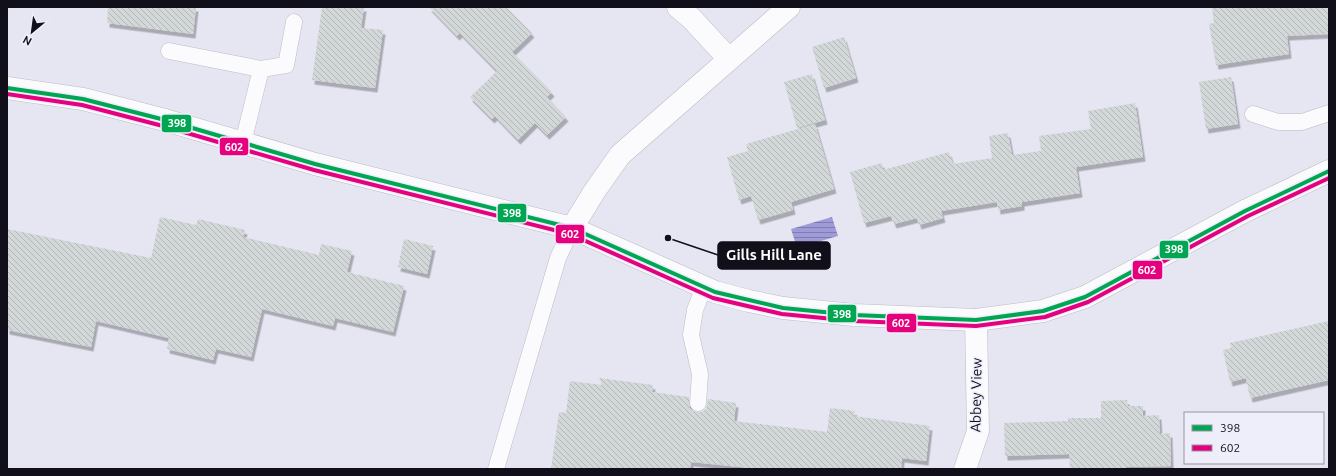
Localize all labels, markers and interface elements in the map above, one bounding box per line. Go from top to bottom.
north arrow [12,12,52,52]
text: N [21,34,34,48]
line badge: 398 [161,114,192,133]
text: 398 [168,117,186,129]
line badge: 602 [219,137,249,156]
text: 602 [225,141,243,153]
line badge: 398 [497,203,527,223]
text: 398 [503,207,521,219]
line badge: 602 [555,224,585,244]
text: 602 [561,228,579,240]
line badge: 398 [1159,240,1189,259]
callout: Gills Hill Lane [718,242,830,269]
text: 398 [1165,243,1183,255]
text: Gills Hill Lane [726,246,822,263]
line badge: 602 [1132,260,1163,280]
text: 602 [1138,264,1156,276]
line badge: 398 [827,304,857,323]
text: 398 [833,308,851,320]
line badge: 602 [886,313,917,333]
text: 602 [892,317,910,329]
street label: Abbey View [967,357,985,432]
legend [1184,412,1324,464]
text: 398 [1220,421,1241,434]
text: 602 [1220,441,1240,454]

